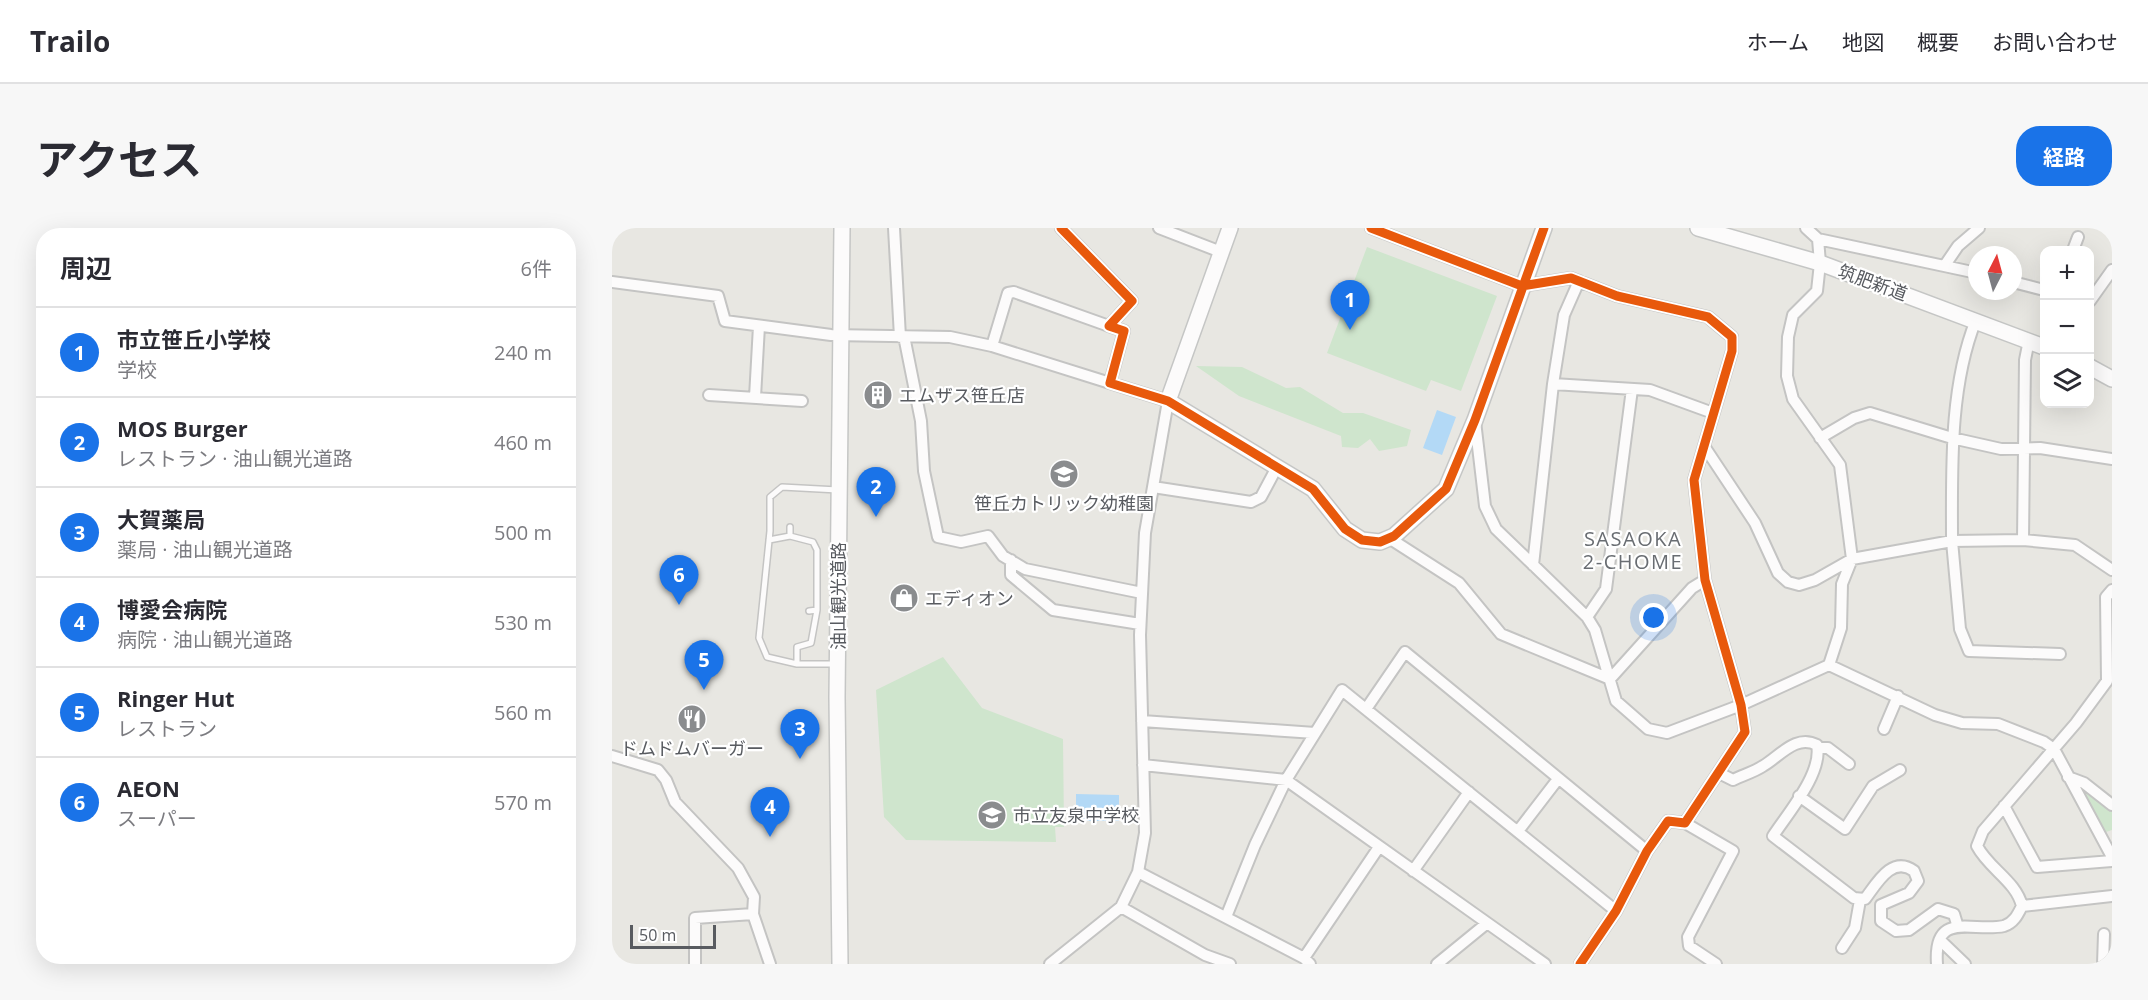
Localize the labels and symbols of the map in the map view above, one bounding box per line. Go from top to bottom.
north arrow [1968,246,2022,300]
street label: 筑肥新道 [1835,258,1911,306]
pin: 1 [1330,280,1370,330]
building icon: エムザス笹丘店 [862,379,894,411]
place label: エムザス笹丘店 [899,383,1025,407]
school or university icon: 笹丘カトリック幼稚園 [1048,458,1080,490]
pin: 2 [856,468,896,517]
place label: 笹丘カトリック幼稚園 [974,491,1154,515]
district label: SASAOKA 2-CHOME [1583,525,1683,575]
street label: 油山観光道路 [826,542,850,650]
pin: 6 [660,556,698,605]
shop icon: エディオン [888,582,920,614]
place label: エディオン [925,586,1014,610]
your location [1639,603,1668,632]
pin: 5 [684,640,724,690]
restaurant icon: ドムドムバーガー [676,703,708,735]
pin: 3 [780,710,819,759]
place label: ドムドムバーガー [620,736,764,760]
pin: 4 [750,788,790,837]
school or university icon: 市立友泉中学校 [976,799,1008,831]
place label: 市立友泉中学校 [1013,803,1139,827]
scale bar [630,922,716,950]

